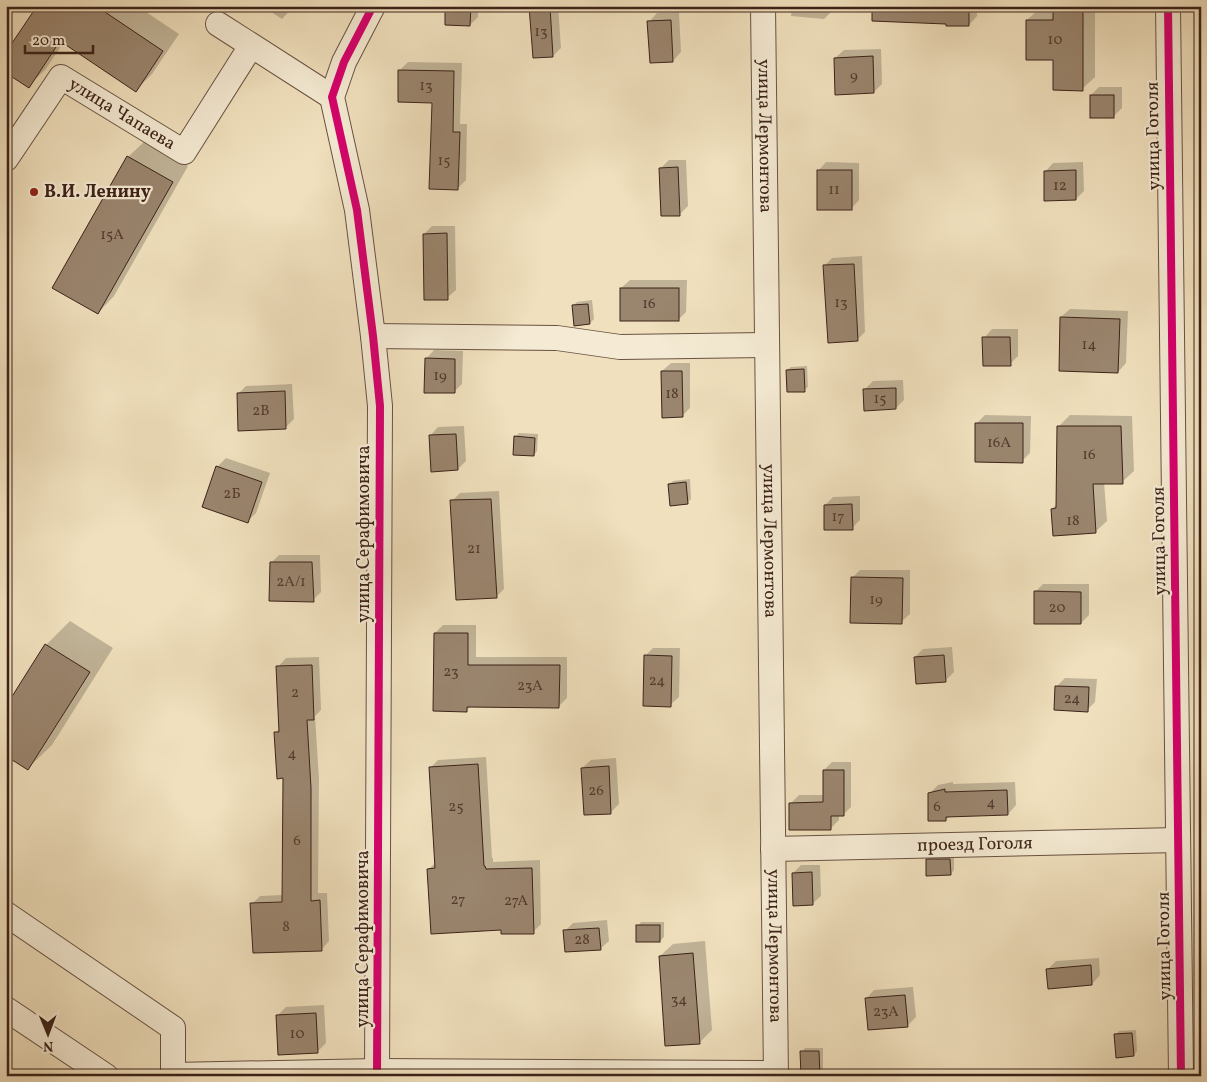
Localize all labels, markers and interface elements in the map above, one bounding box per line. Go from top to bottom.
scale bar [25,22,92,54]
house number: 13 [534,22,548,43]
house number: 10 [1048,30,1062,51]
text: 20 m [32,31,65,52]
street label: улица Лермонтова [751,59,778,213]
house number: 9 [850,66,858,87]
street label: улица Чапаева [64,72,180,156]
house number: 13 [419,76,433,97]
street label: улица Гоголя [1141,81,1167,191]
house number: 15 [437,151,451,172]
house number: 12 [1053,176,1067,197]
place label: В.И. Ленину [44,180,151,205]
house number: 11 [828,180,840,201]
marker: В.И. Ленину [28,186,40,198]
house number: 15А [100,225,124,246]
house number: 13 [834,293,848,314]
house number: 16 [642,294,656,315]
house number: 14 [1082,335,1096,356]
house number: 19 [433,366,447,387]
house number: 18 [665,384,679,405]
house number: 15 [873,389,887,410]
house number: 2В [252,401,270,422]
house number: 16А [987,433,1011,454]
street label: улица Серафимовича [352,445,377,623]
house number: 16 [1082,445,1096,466]
street label: улица Лермонтова [756,464,783,618]
house number: 2Б [223,484,241,505]
street label: улица Гоголя [1147,486,1173,596]
house number: 17 [831,507,845,528]
house number: 18 [1066,511,1080,532]
house number: 21 [467,539,481,560]
house number: 2А/1 [276,572,306,593]
house number: 19 [869,590,883,611]
house number: 20 [1049,598,1065,619]
house number: 23 [443,662,459,683]
house number: 24 [649,671,665,692]
house number: 23А [517,676,543,697]
house number: 2 [291,683,299,704]
house number: 24 [1064,689,1080,710]
house number: 4 [288,744,297,765]
house number: 26 [588,781,604,802]
house number: 4 [987,793,996,814]
house number: 25 [448,797,464,818]
house number: 6 [933,797,941,818]
house number: 6 [293,831,301,852]
street label: проезд Гоголя [917,831,1033,858]
street label: улица Серафимовича [351,850,376,1028]
street label: улица Лермонтова [761,869,788,1023]
house number: 27 [451,890,465,911]
house number: 27А [504,891,528,912]
street label: улица Гоголя [1152,891,1178,1001]
house number: 8 [282,917,290,938]
house number: 28 [574,930,590,951]
house number: 34 [671,990,687,1011]
house number: 23А [873,1002,899,1023]
north arrow [22,1010,72,1060]
house number: 10 [290,1024,304,1045]
text: N [43,1036,53,1055]

